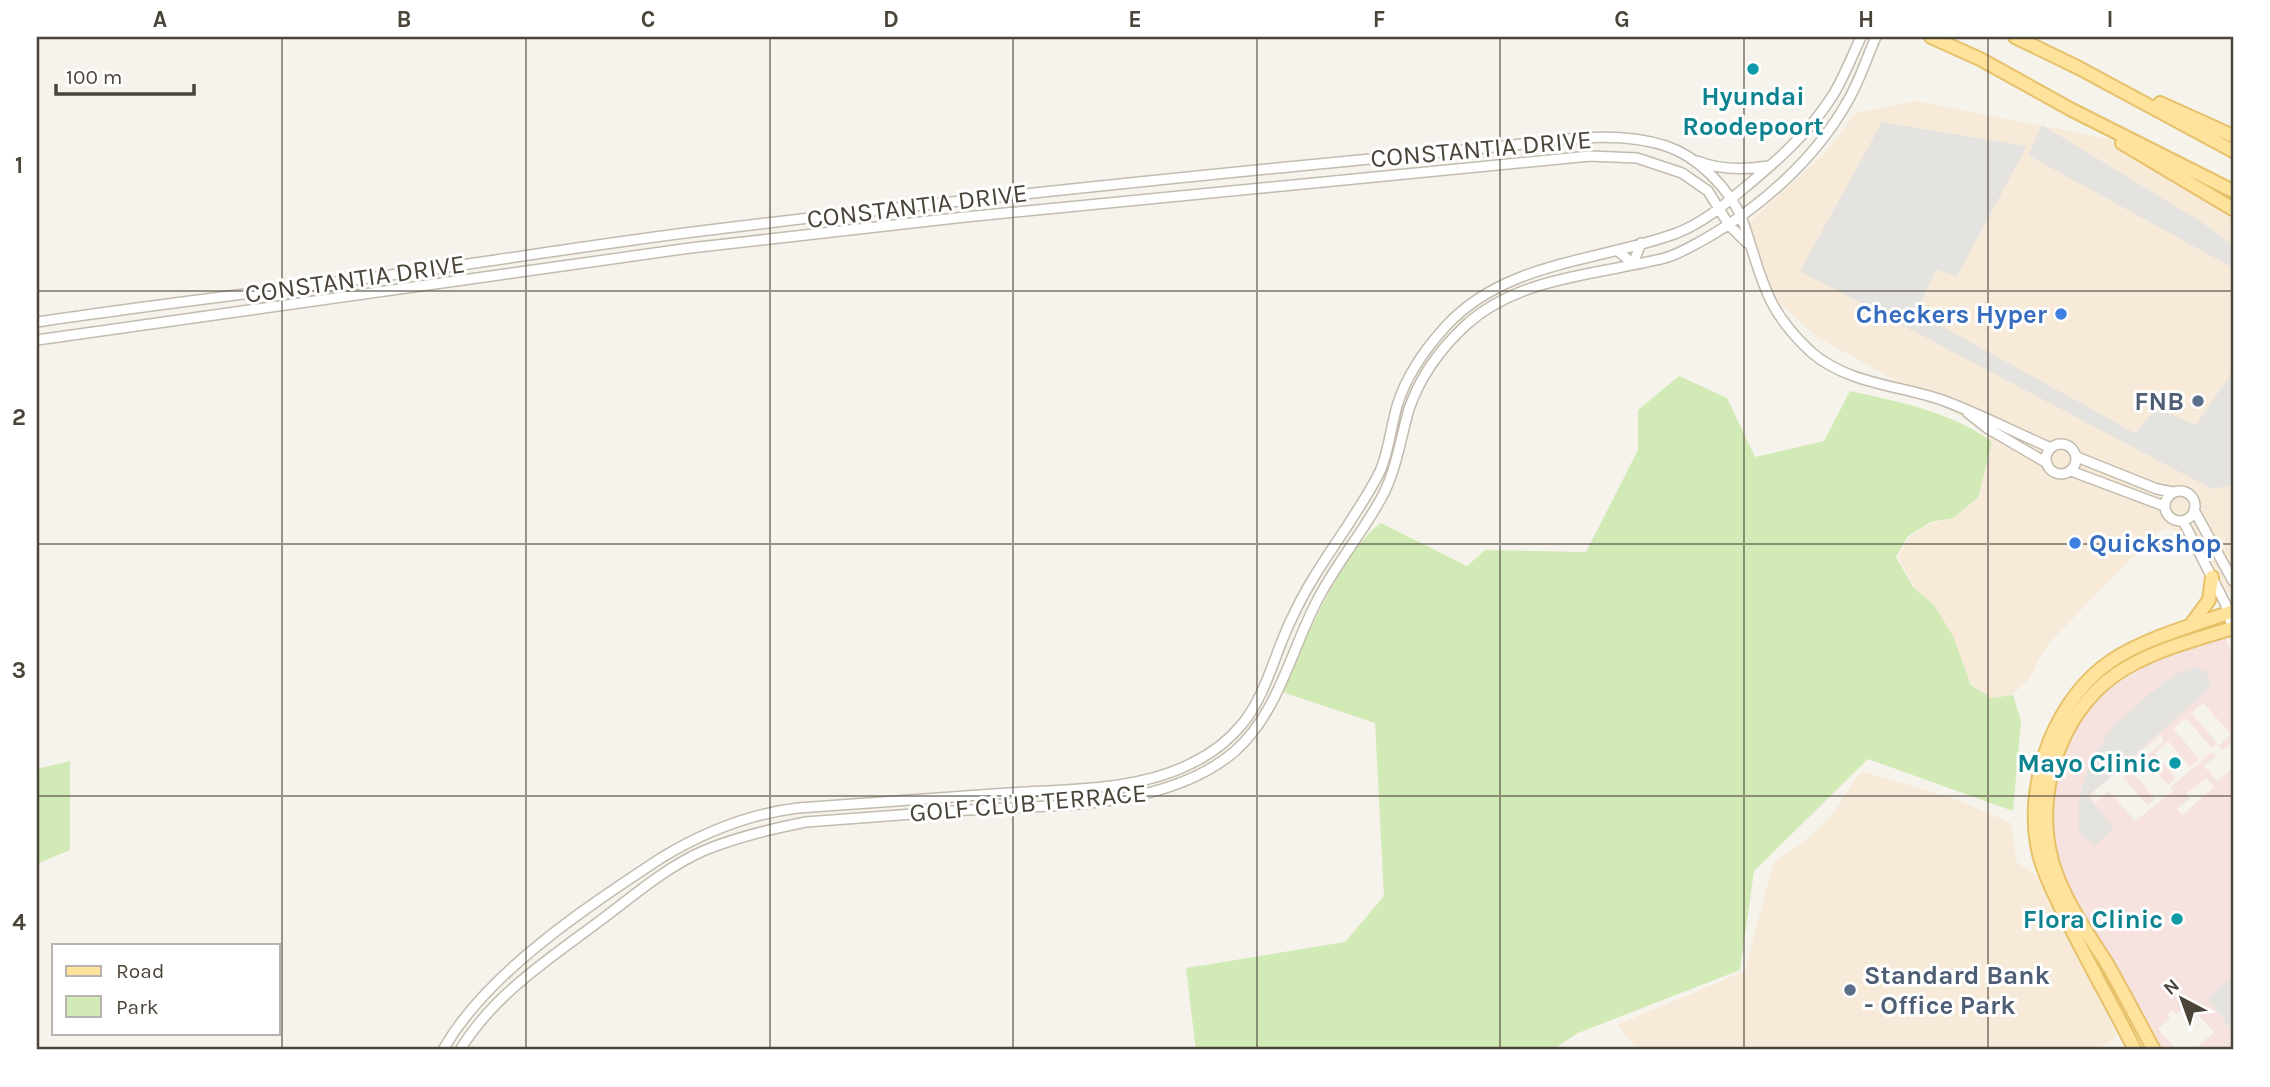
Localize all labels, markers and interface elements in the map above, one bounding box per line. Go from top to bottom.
text: A [153,6,167,33]
text: B [397,6,411,33]
text: C [641,6,655,33]
text: D [883,6,899,33]
text: E [1128,6,1142,33]
text: F [1373,6,1385,33]
text: G [1614,6,1630,33]
text: H [1858,6,1874,33]
text: I [2106,6,2114,33]
scale bar [56,52,194,96]
marker: Hyundai Roodepoort [1745,61,1761,77]
text: 100 m [66,65,123,89]
place label: Hyundai Roodepoort [1682,81,1824,142]
street label: CONSTANTIA DRIVE [1369,124,1593,174]
text: 1 [15,152,23,179]
street label: CONSTANTIA DRIVE [805,177,1029,235]
street label: CONSTANTIA DRIVE [243,248,467,310]
place label: Checkers Hyper [1856,299,2048,330]
marker: Checkers Hyper [2053,306,2069,322]
place label: FNB [2134,386,2184,417]
marker: FNB [2190,393,2206,409]
text: 2 [12,404,26,431]
place label: Quickshop [2089,528,2221,559]
marker: Quickshop [2067,535,2083,551]
text: 3 [12,657,26,684]
place label: Mayo Clinic [2017,748,2161,779]
marker: Mayo Clinic [2167,755,2183,771]
street label: GOLF CLUB TERRACE [908,777,1148,829]
place label: Flora Clinic [2023,904,2163,935]
text: 4 [12,909,26,936]
marker: Flora Clinic [2169,911,2185,927]
legend [52,944,280,1034]
text: Road [116,959,164,983]
place label: Standard Bank - Office Park [1864,960,2050,1021]
north arrow [2148,964,2218,1034]
text: N [2159,974,2184,1000]
marker: Standard Bank - Office Park [1842,982,1858,998]
text: Park [116,995,159,1019]

